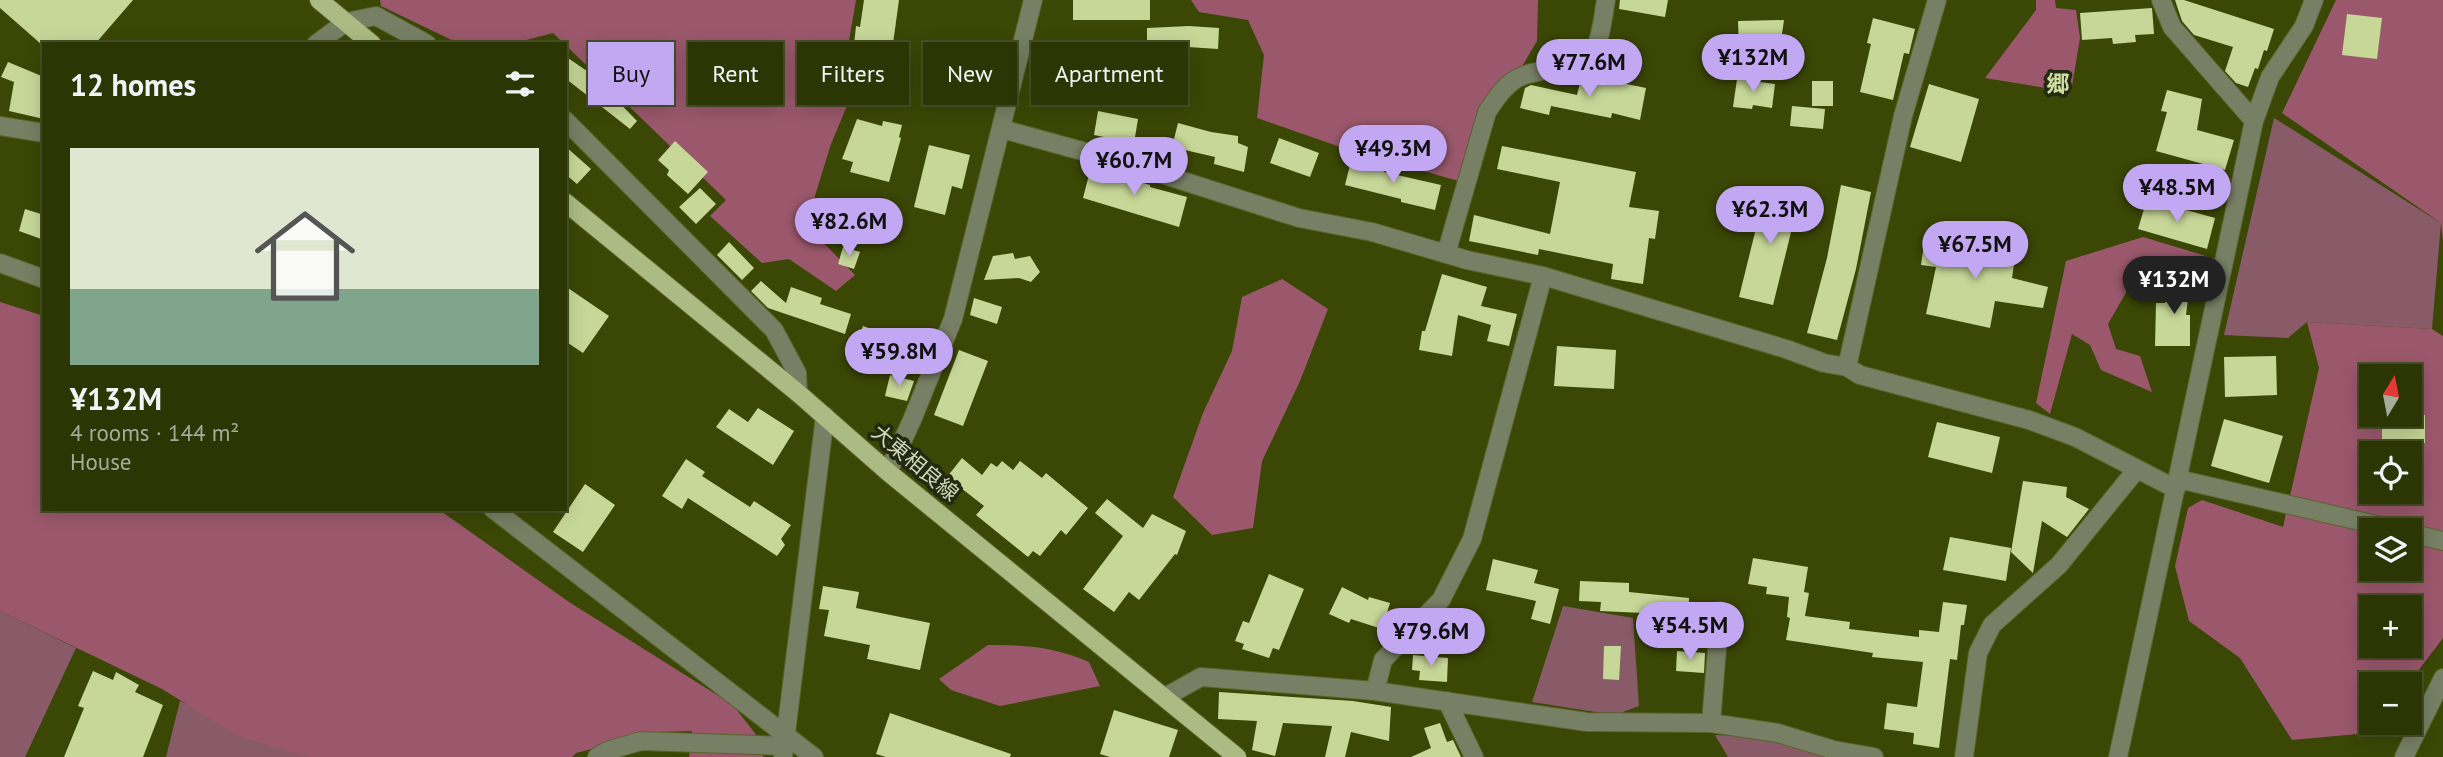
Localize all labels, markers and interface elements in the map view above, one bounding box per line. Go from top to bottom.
pin: ¥132M [1704,34,1802,94]
pin: ¥77.6M [1532,40,1646,99]
chip: Buy [588,42,674,105]
chip: Rent [688,42,783,105]
chip: Filters [797,42,909,105]
chip: New [923,42,1017,105]
chip: Apartment [1031,42,1188,105]
text: ¥132M [1718,42,1788,71]
text: ¥77.6M [1552,47,1626,76]
text: 12 homes [70,65,196,104]
icon: filters [501,65,539,103]
district label: 郷 [2047,69,2070,98]
pin: ¥49.3M [1336,125,1450,185]
text: ¥49.3M [1355,133,1431,162]
pin: ¥60.7M [1077,138,1191,197]
text: ¥60.7M [1096,145,1172,174]
pin: ¥48.5M [2120,164,2234,224]
text: ¥48.5M [2139,172,2215,201]
pin: ¥62.3M [1713,187,1827,246]
icon: home [242,193,368,319]
text: ¥62.3M [1732,194,1808,223]
pin: ¥82.6M [792,198,906,258]
text: ¥82.6M [811,206,887,235]
pin: ¥67.5M [1918,222,2032,281]
text: ¥67.5M [1938,229,2012,258]
pin: ¥132M [2125,256,2223,316]
text: ¥132M [2139,264,2209,293]
pin: ¥59.8M [842,328,956,388]
text: ¥59.8M [861,336,937,365]
north arrow [2359,364,2422,427]
map controls [2359,364,2422,735]
text: ¥132M [70,379,162,418]
text: 4 rooms · 144 m² [70,418,239,447]
street label: 大東相良線 [866,419,964,507]
button: locate [2359,441,2422,504]
text: House [70,447,132,476]
button: layers [2359,518,2422,581]
button: + [2359,595,2422,658]
pin: ¥54.5M [1633,602,1747,662]
pin: ¥79.6M [1374,608,1488,668]
text: ¥54.5M [1652,610,1728,639]
text: ¥79.6M [1393,616,1469,645]
button: − [2359,672,2422,735]

